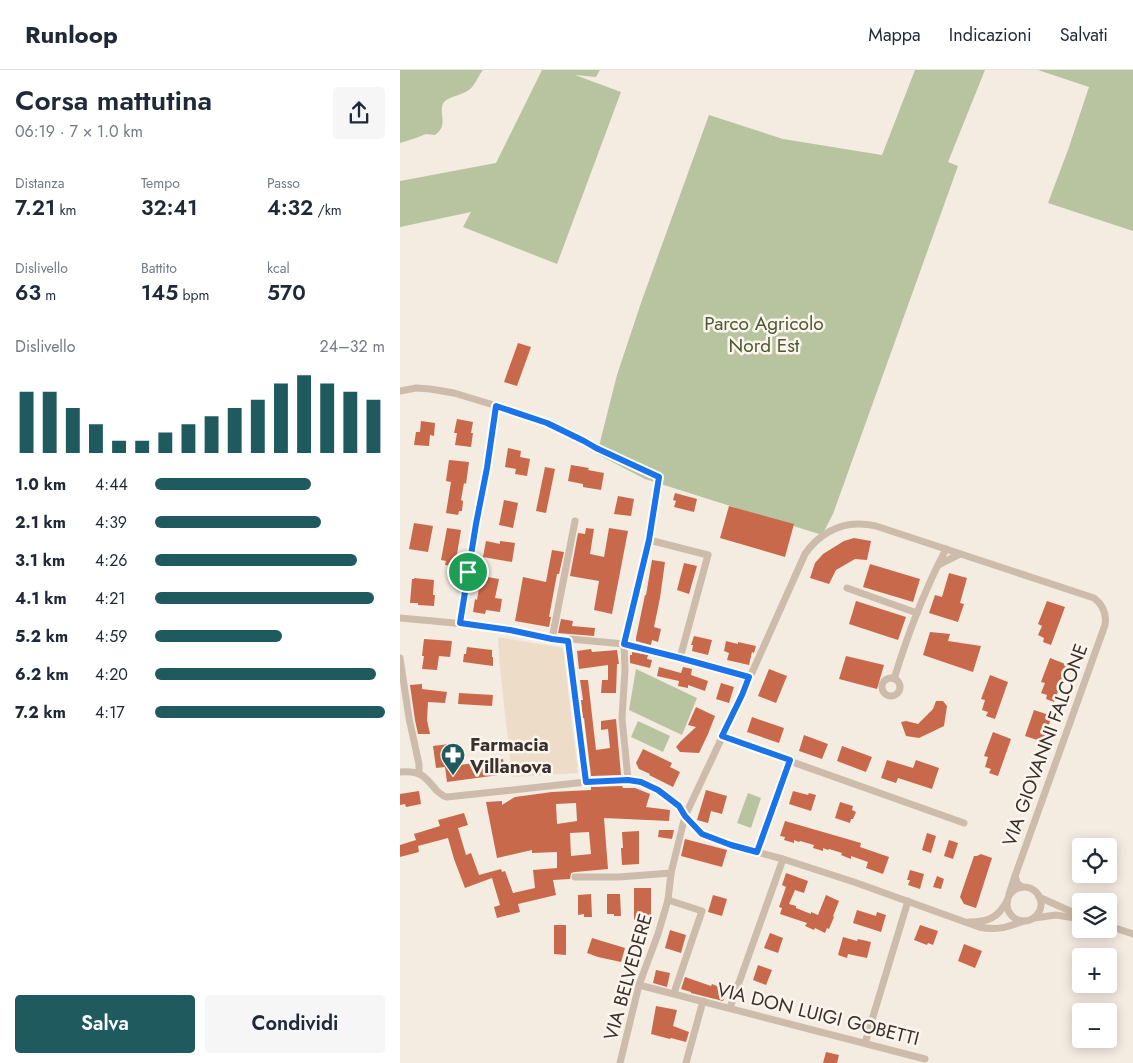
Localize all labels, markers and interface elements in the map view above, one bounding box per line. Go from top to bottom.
text: Runloop [25,17,118,52]
text: Mappa [868,22,921,48]
text: Indicazioni [949,22,1032,48]
text: Salvati [1060,22,1108,48]
text: Corsa mattutina [15,80,212,121]
button: share [333,87,385,139]
text: 06:19 · 7 × 1.0 km [15,120,143,143]
text: Distanza [15,173,64,193]
text: Tempo [141,173,180,193]
text: Passo [267,173,300,193]
text: 7.21 [15,193,55,223]
text: 32:41 [141,193,198,223]
text: 4:32 [267,193,313,223]
text: km [55,200,76,220]
text: /km [313,200,342,220]
text: Dislivello [15,258,68,278]
text: Battito [141,258,177,278]
text: kcal [267,258,290,278]
text: 63 [15,278,41,308]
text: 145 [141,278,178,308]
text: 570 [267,278,306,308]
text: m [41,285,56,305]
text: bpm [178,285,209,305]
park label: Parco Agricolo Nord Est [704,310,824,359]
text: Dislivello [15,335,75,358]
text: 24–32 m [320,335,385,358]
text: 1.0 km [15,473,66,496]
text: 4:44 [95,473,128,496]
text: 2.1 km [15,511,66,534]
text: 4:39 [95,511,127,534]
text: 3.1 km [15,549,65,572]
text: 4:26 [95,549,127,572]
pin [447,551,489,593]
icon: arrive [454,558,482,586]
text: 4.1 km [15,587,67,610]
text: 4:21 [95,587,125,610]
text: 5.2 km [15,625,68,648]
text: 4:59 [95,625,127,648]
street label: VIA GIOVANNI FALCONE [996,640,1094,850]
text: 6.2 km [15,663,69,686]
text: 4:20 [95,663,128,686]
text: 7.2 km [15,701,66,724]
text: 4:17 [95,701,125,724]
place label: Farmacia Villanova [469,731,552,780]
pharmacy icon: Farmacia Villanova [440,742,466,776]
map controls [1072,838,1117,1048]
button: locate [1072,838,1117,883]
button: layers [1072,893,1117,938]
street label: VIA BELVEDERE [597,911,659,1043]
button: + [1072,948,1117,993]
street label: VIA DON LUIGI GOBETTI [714,976,922,1052]
button: Salva [15,995,195,1053]
button: Condividi [205,995,385,1053]
button: − [1072,1003,1117,1048]

